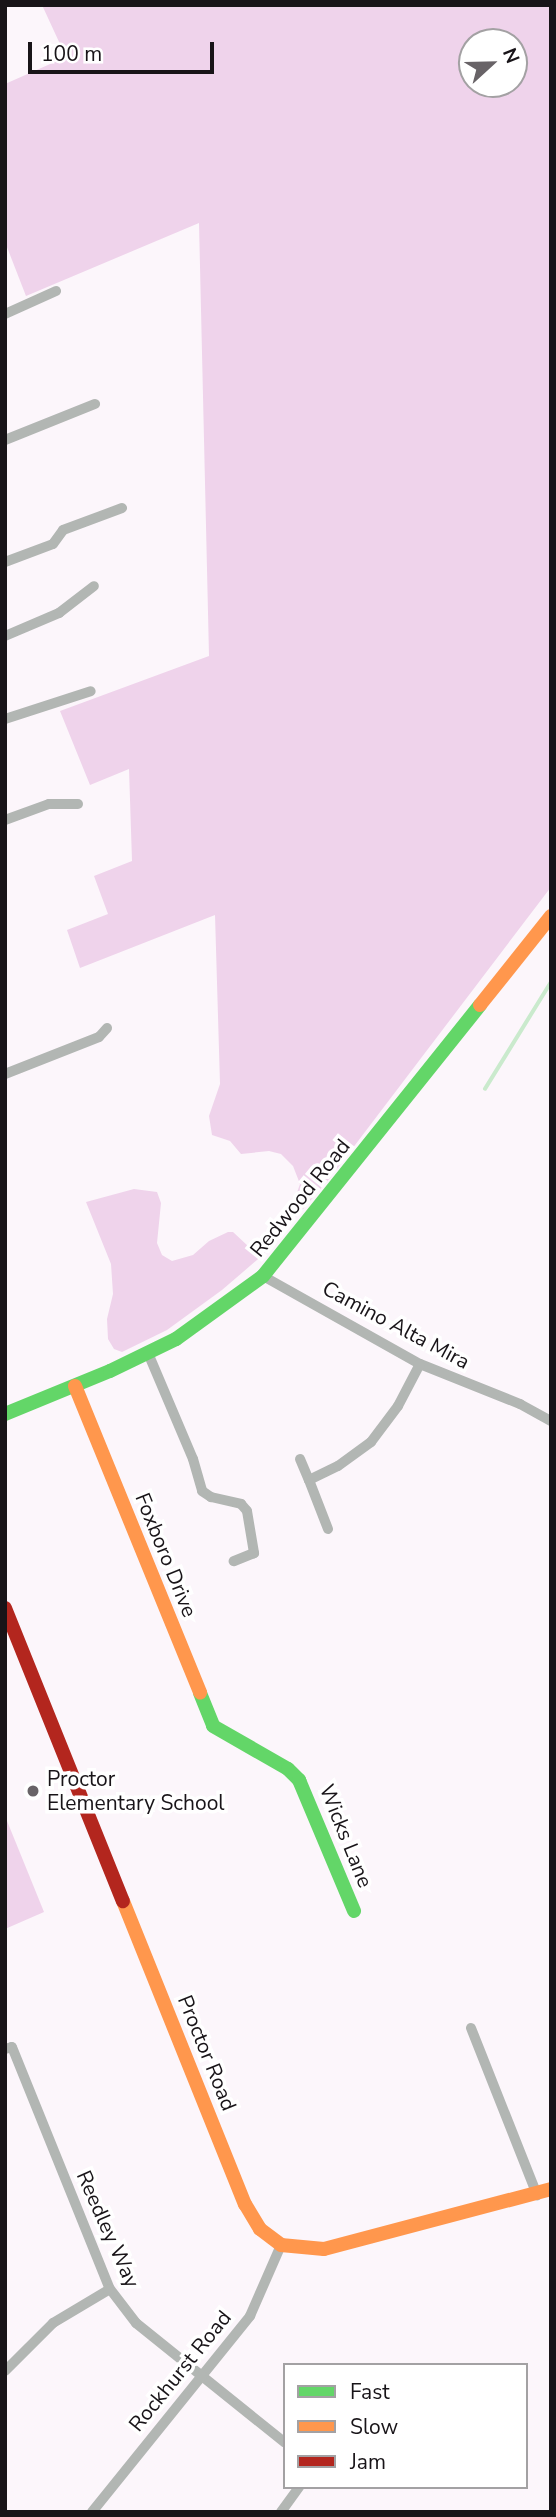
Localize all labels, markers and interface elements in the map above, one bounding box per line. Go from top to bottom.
scale bar [32,28,217,72]
north arrow [458,28,528,98]
text: 100 m [41,40,102,68]
text: N [496,44,525,67]
street label: Redwood Road [245,1134,355,1262]
street label: Camino Alta Mira [318,1276,474,1374]
street label: Foxboro Drive [130,1489,202,1621]
place label: Proctor Elementary School [47,1766,225,1816]
street label: Wicks Lane [314,1781,378,1891]
marker: Proctor Elementary School [25,1783,41,1799]
street label: Proctor Road [172,1991,242,2115]
street label: Reedley Way [71,2167,145,2291]
street label: Rockhurst Road [124,2305,236,2437]
legend [283,2363,528,2489]
text: Fast [350,2378,390,2406]
text: Slow [350,2413,398,2441]
text: Jam [350,2448,386,2476]

